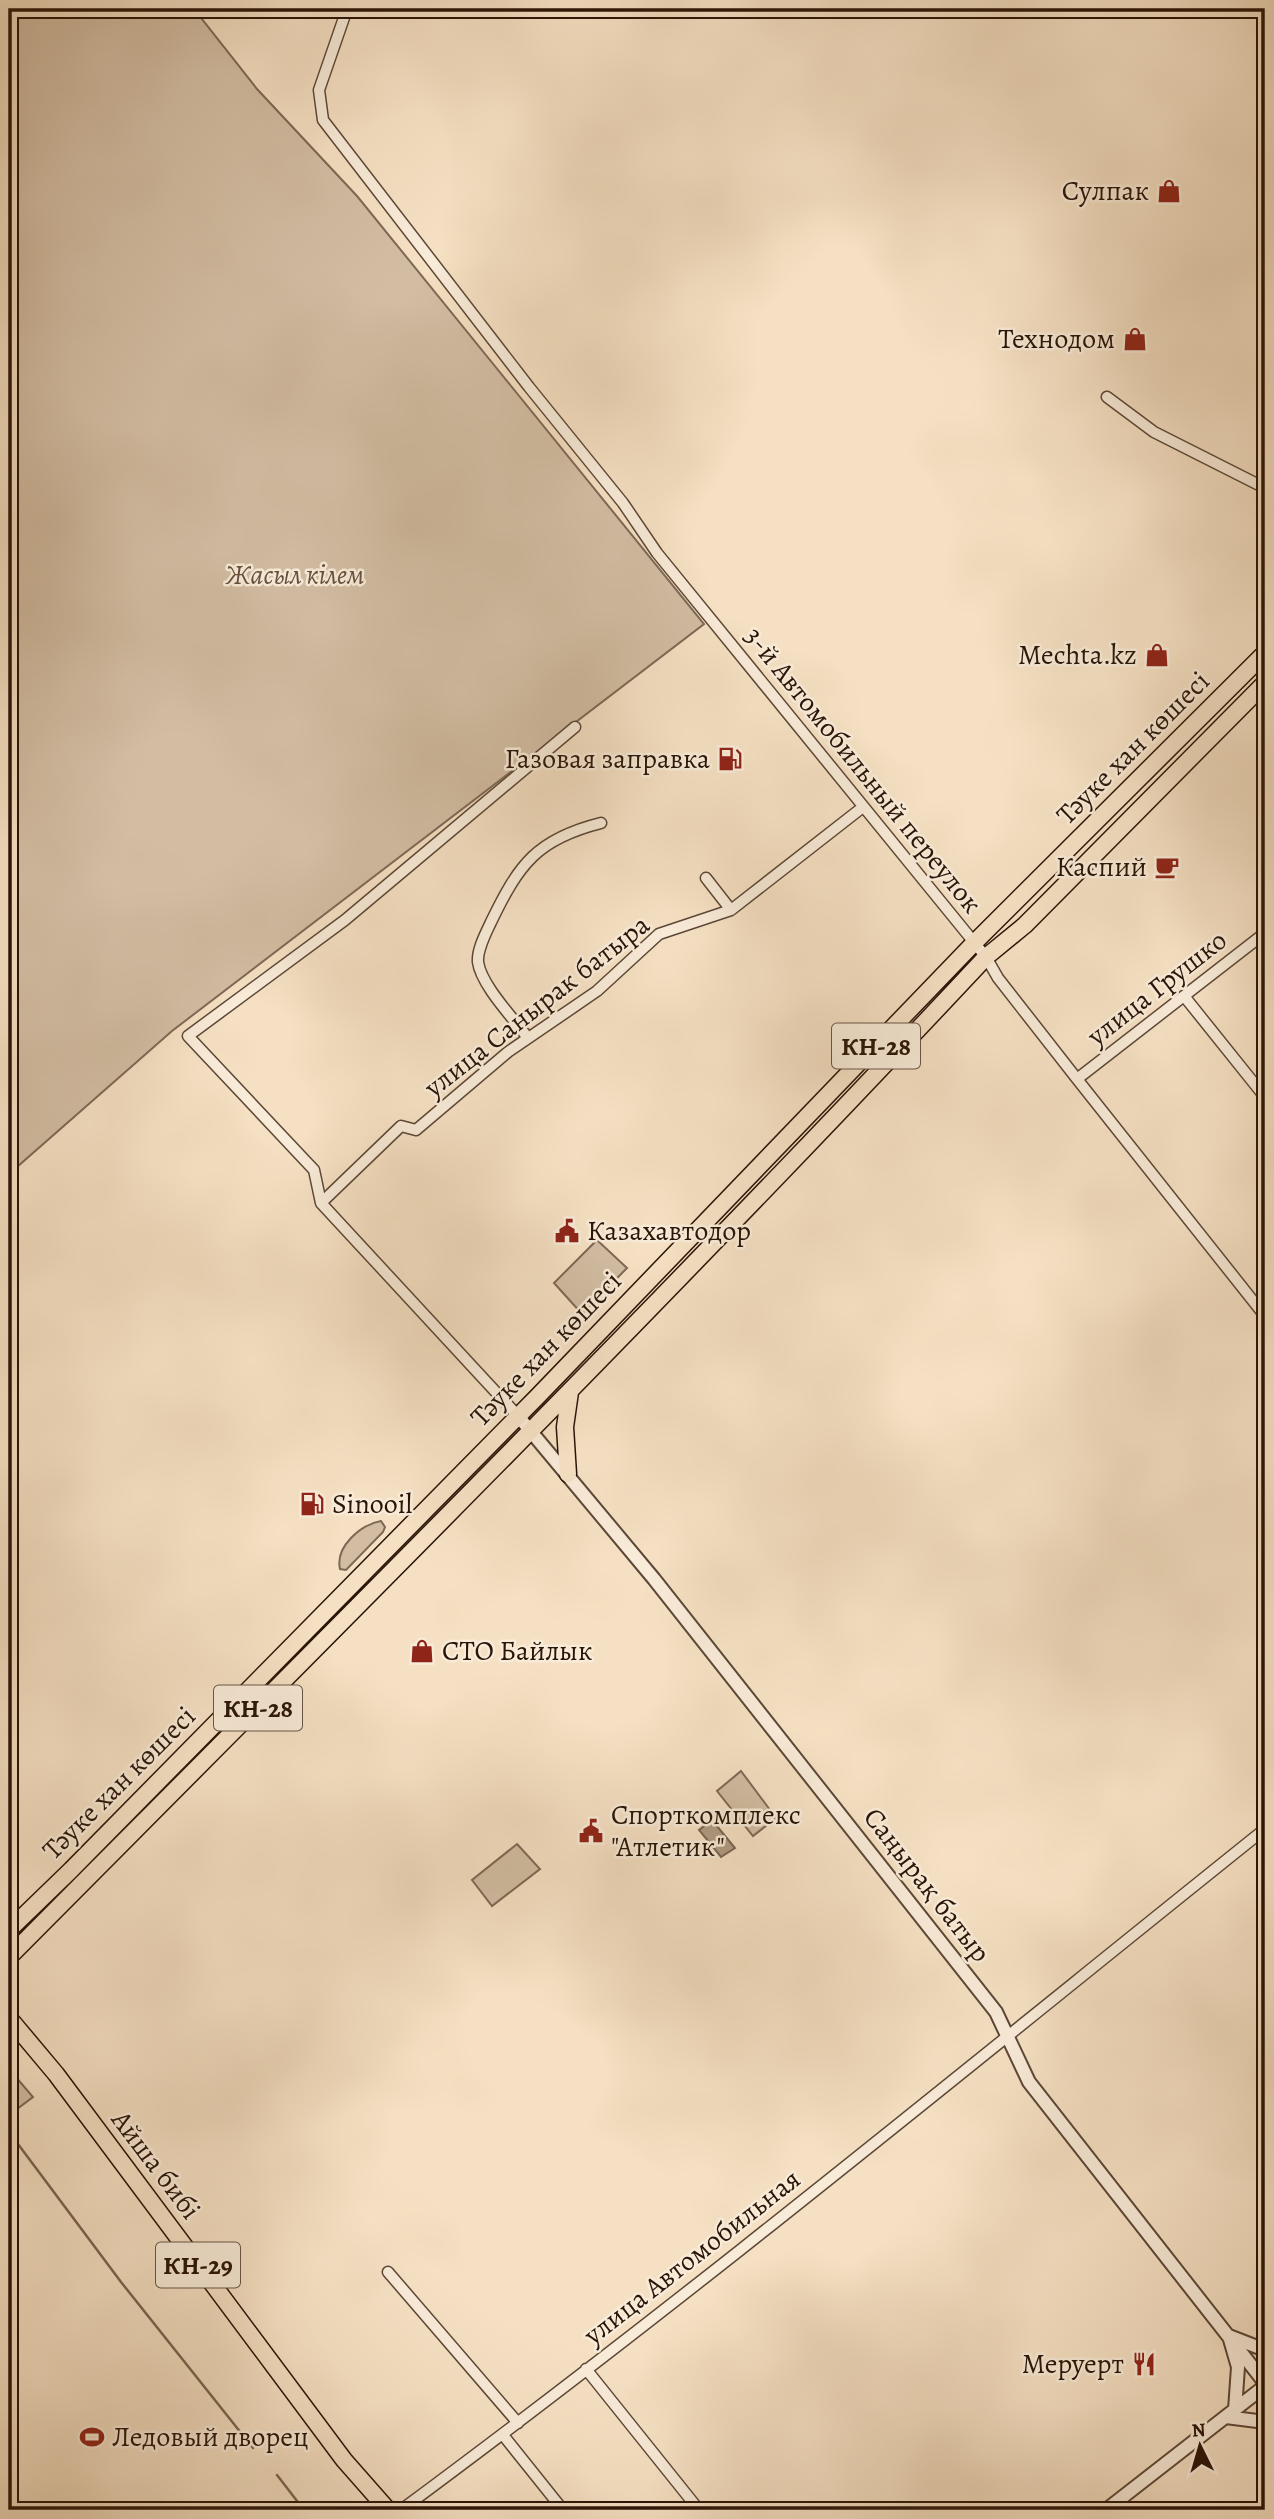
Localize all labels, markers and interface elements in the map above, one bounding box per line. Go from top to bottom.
place label: Сулпак [1062,172,1149,210]
shop icon: Сулпак [1155,177,1183,205]
place label: Технодом [998,320,1115,358]
shop icon: Технодом [1121,325,1149,353]
park label: Жасыл кілем [225,556,364,594]
street label: 3-й Автомобильный переулок [735,619,991,921]
place label: Mechta.kz [1018,636,1137,674]
shop icon: Mechta.kz [1143,641,1171,669]
street label: Тәуке хан көшесі [1048,663,1218,833]
place label: Газовая заправка [505,740,710,778]
fuel station icon: Газовая заправка [716,745,744,773]
place label: Каспий [1056,848,1147,886]
cafe icon: Каспий [1153,853,1181,881]
street label: улица Санырак батыра [416,906,658,1107]
street label: улица Грушко [1078,921,1235,1055]
road number: КН-28 [832,1023,920,1068]
place label: Казахавтодор [587,1212,751,1250]
public building icon: Казахавтодор [553,1217,581,1245]
street label: Тәуке хан көшесі [462,1263,630,1435]
place label: Sinooil [332,1485,413,1523]
fuel station icon: Sinooil [298,1490,326,1518]
place label: СТО Байлык [442,1632,593,1670]
shop icon: СТО Байлык [408,1637,436,1665]
road number: КН-28 [214,1686,302,1730]
street label: Тәуке хан көшесі [34,1698,204,1868]
place label: Спорткомплекс "Атлетик" [611,1796,801,1866]
street label: Саңырақ батыр [855,1800,999,1970]
public building icon: Спорткомплекс "Атлетик" [577,1817,605,1845]
street label: Айша бибі [102,2102,209,2227]
street label: улица Автомобильная [575,2160,808,2354]
road number: КН-29 [156,2242,240,2288]
place label: Меруерт [1022,2345,1124,2383]
restaurant icon: Меруерт [1130,2350,1158,2378]
north arrow [1166,2410,1236,2480]
text: N [1191,2416,1207,2444]
place label: Ледовый дворец [112,2418,309,2456]
sports icon: Ледовый дворец [78,2423,106,2451]

